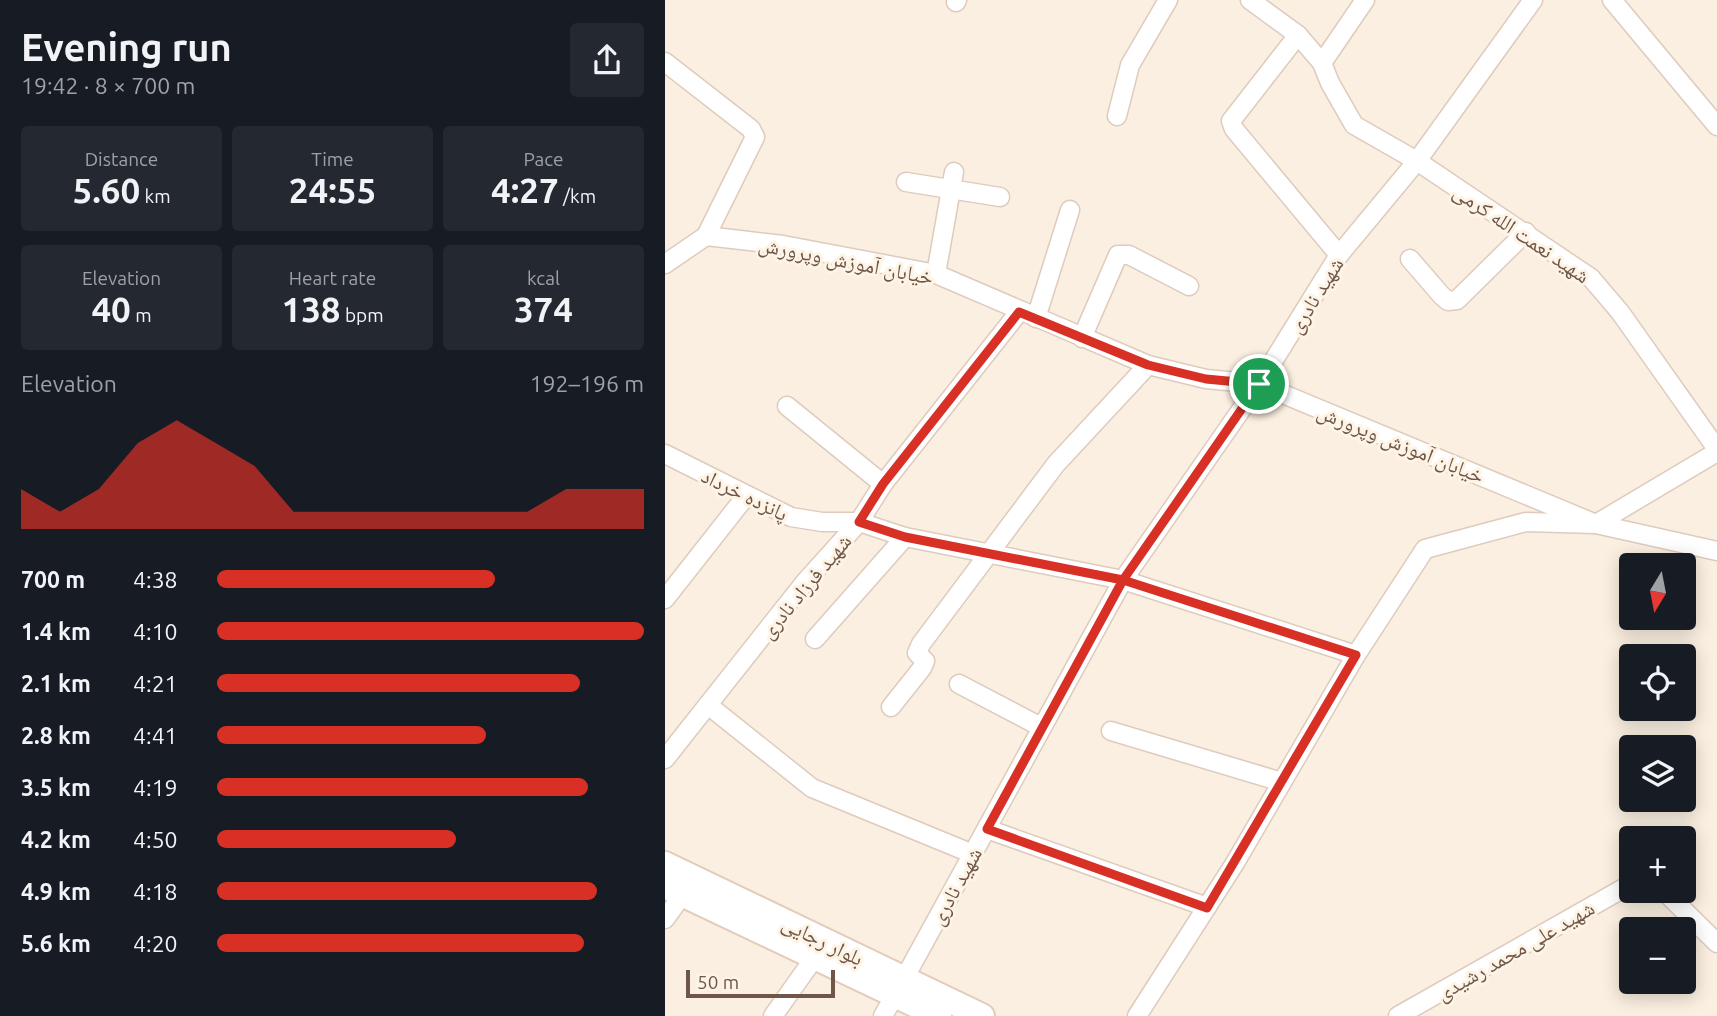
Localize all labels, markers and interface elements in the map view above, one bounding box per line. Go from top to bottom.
button: share [570,23,644,97]
text: Evening run [21,26,232,68]
text: 19:42 · 8 × 700 m [21,73,195,98]
text: Distance [85,148,158,170]
text: Time [311,148,354,170]
text: Pace [523,148,564,170]
text: 5.60 [72,170,140,210]
text: 24:55 [289,170,376,210]
text: 4:27 [491,170,559,210]
street label: شهید نعمت الله کرمی [1448,178,1595,289]
text: km [140,185,171,207]
text: /km [559,185,596,207]
street label: خیابان آموزش وپرورش [756,231,936,291]
street label: شهید نادری [1282,253,1349,338]
text: Elevation [82,267,161,289]
text: Heart rate [289,267,376,289]
text: kcal [527,267,560,289]
text: 40 [91,289,131,329]
text: 138 [281,289,341,329]
text: 374 [514,289,573,329]
text: m [131,304,152,326]
text: bpm [341,304,384,326]
pin [1229,354,1289,414]
icon: arrive [1240,365,1278,403]
text: Elevation [21,371,117,396]
text: 192–196 m [530,371,644,396]
street label: خیابان آموزش وپرورش [1313,399,1488,489]
street label: پانزده خرداد [697,463,792,526]
street label: شهید فرزاد نادری [754,529,856,644]
north arrow [1619,553,1696,630]
map controls [1619,553,1696,994]
text: 700 m [21,567,85,592]
text: 4:38 [133,567,178,592]
text: 1.4 km [21,619,91,644]
text: 4:10 [133,619,178,644]
button: locate [1619,644,1696,721]
text: 2.1 km [21,671,91,696]
text: 4:21 [133,671,178,696]
text: 2.8 km [21,723,91,748]
text: 4:41 [133,723,178,748]
button: layers [1619,735,1696,812]
text: 3.5 km [21,775,91,800]
text: 4:19 [133,775,178,800]
button: + [1619,826,1696,903]
text: 4.2 km [21,827,91,852]
text: 4:50 [133,827,178,852]
street label: شهید نادری [924,843,987,929]
text: 4.9 km [21,879,91,904]
text: 4:18 [133,879,178,904]
street label: شهید علی محمد رشیدی [1432,895,1599,1007]
street label: بلوار رجایی [778,910,867,972]
button: − [1619,917,1696,994]
text: 5.6 km [21,931,91,956]
text: 4:20 [133,931,178,956]
scale bar [686,967,835,999]
text: 50 m [697,971,739,993]

